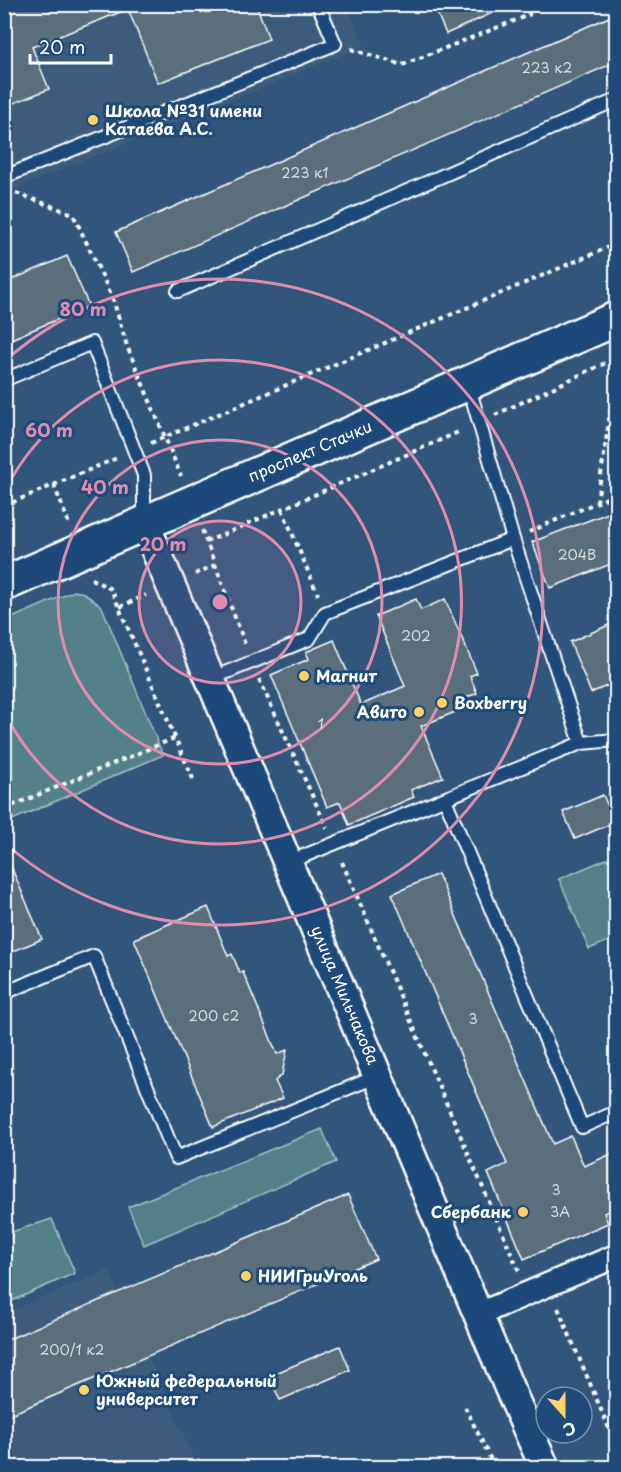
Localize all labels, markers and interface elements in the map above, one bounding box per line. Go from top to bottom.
scale bar [30,27,111,65]
text: 20 m [39,33,85,60]
house number: 223 к2 [522,57,573,78]
place label: Школа №31 имени Катаева А.С. [105,98,262,140]
marker: Школа №31 имени Катаева А.С. [86,113,100,127]
house number: 223 к1 [281,162,329,183]
text: 80 m [59,295,107,322]
street label: проспект Стачки [244,413,375,487]
text: 60 m [25,416,73,443]
text: 40 m [81,473,129,500]
text: 20 m [140,530,186,557]
house number: 204В [558,544,596,565]
centre of rings [210,592,230,612]
house number: 202 [401,625,431,646]
place label: Магнит [316,663,378,687]
marker: Магнит [297,669,311,683]
place label: Boxberry [454,690,527,714]
marker: Boxberry [435,696,449,710]
place label: Авито [357,699,407,723]
marker: Авито [412,705,426,719]
house number: 1 [318,713,324,734]
street label: улица Мильчакова [306,921,386,1068]
house number: 200 с2 [189,1005,239,1026]
house number: 3 [468,1008,478,1029]
house number: 3 [551,1179,561,1200]
place label: Сбербанк [431,1199,512,1223]
house number: 3А [550,1201,570,1222]
marker: Сбербанк [516,1205,530,1219]
place label: НИИГриУголь [258,1263,368,1287]
marker: НИИГриУголь [239,1269,253,1283]
house number: 200/1 к2 [40,1339,105,1360]
place label: Южный федеральный университет [96,1368,277,1410]
marker: Южный федеральный университет [77,1383,91,1397]
north arrow [534,1385,594,1445]
text: С [560,1417,580,1443]

